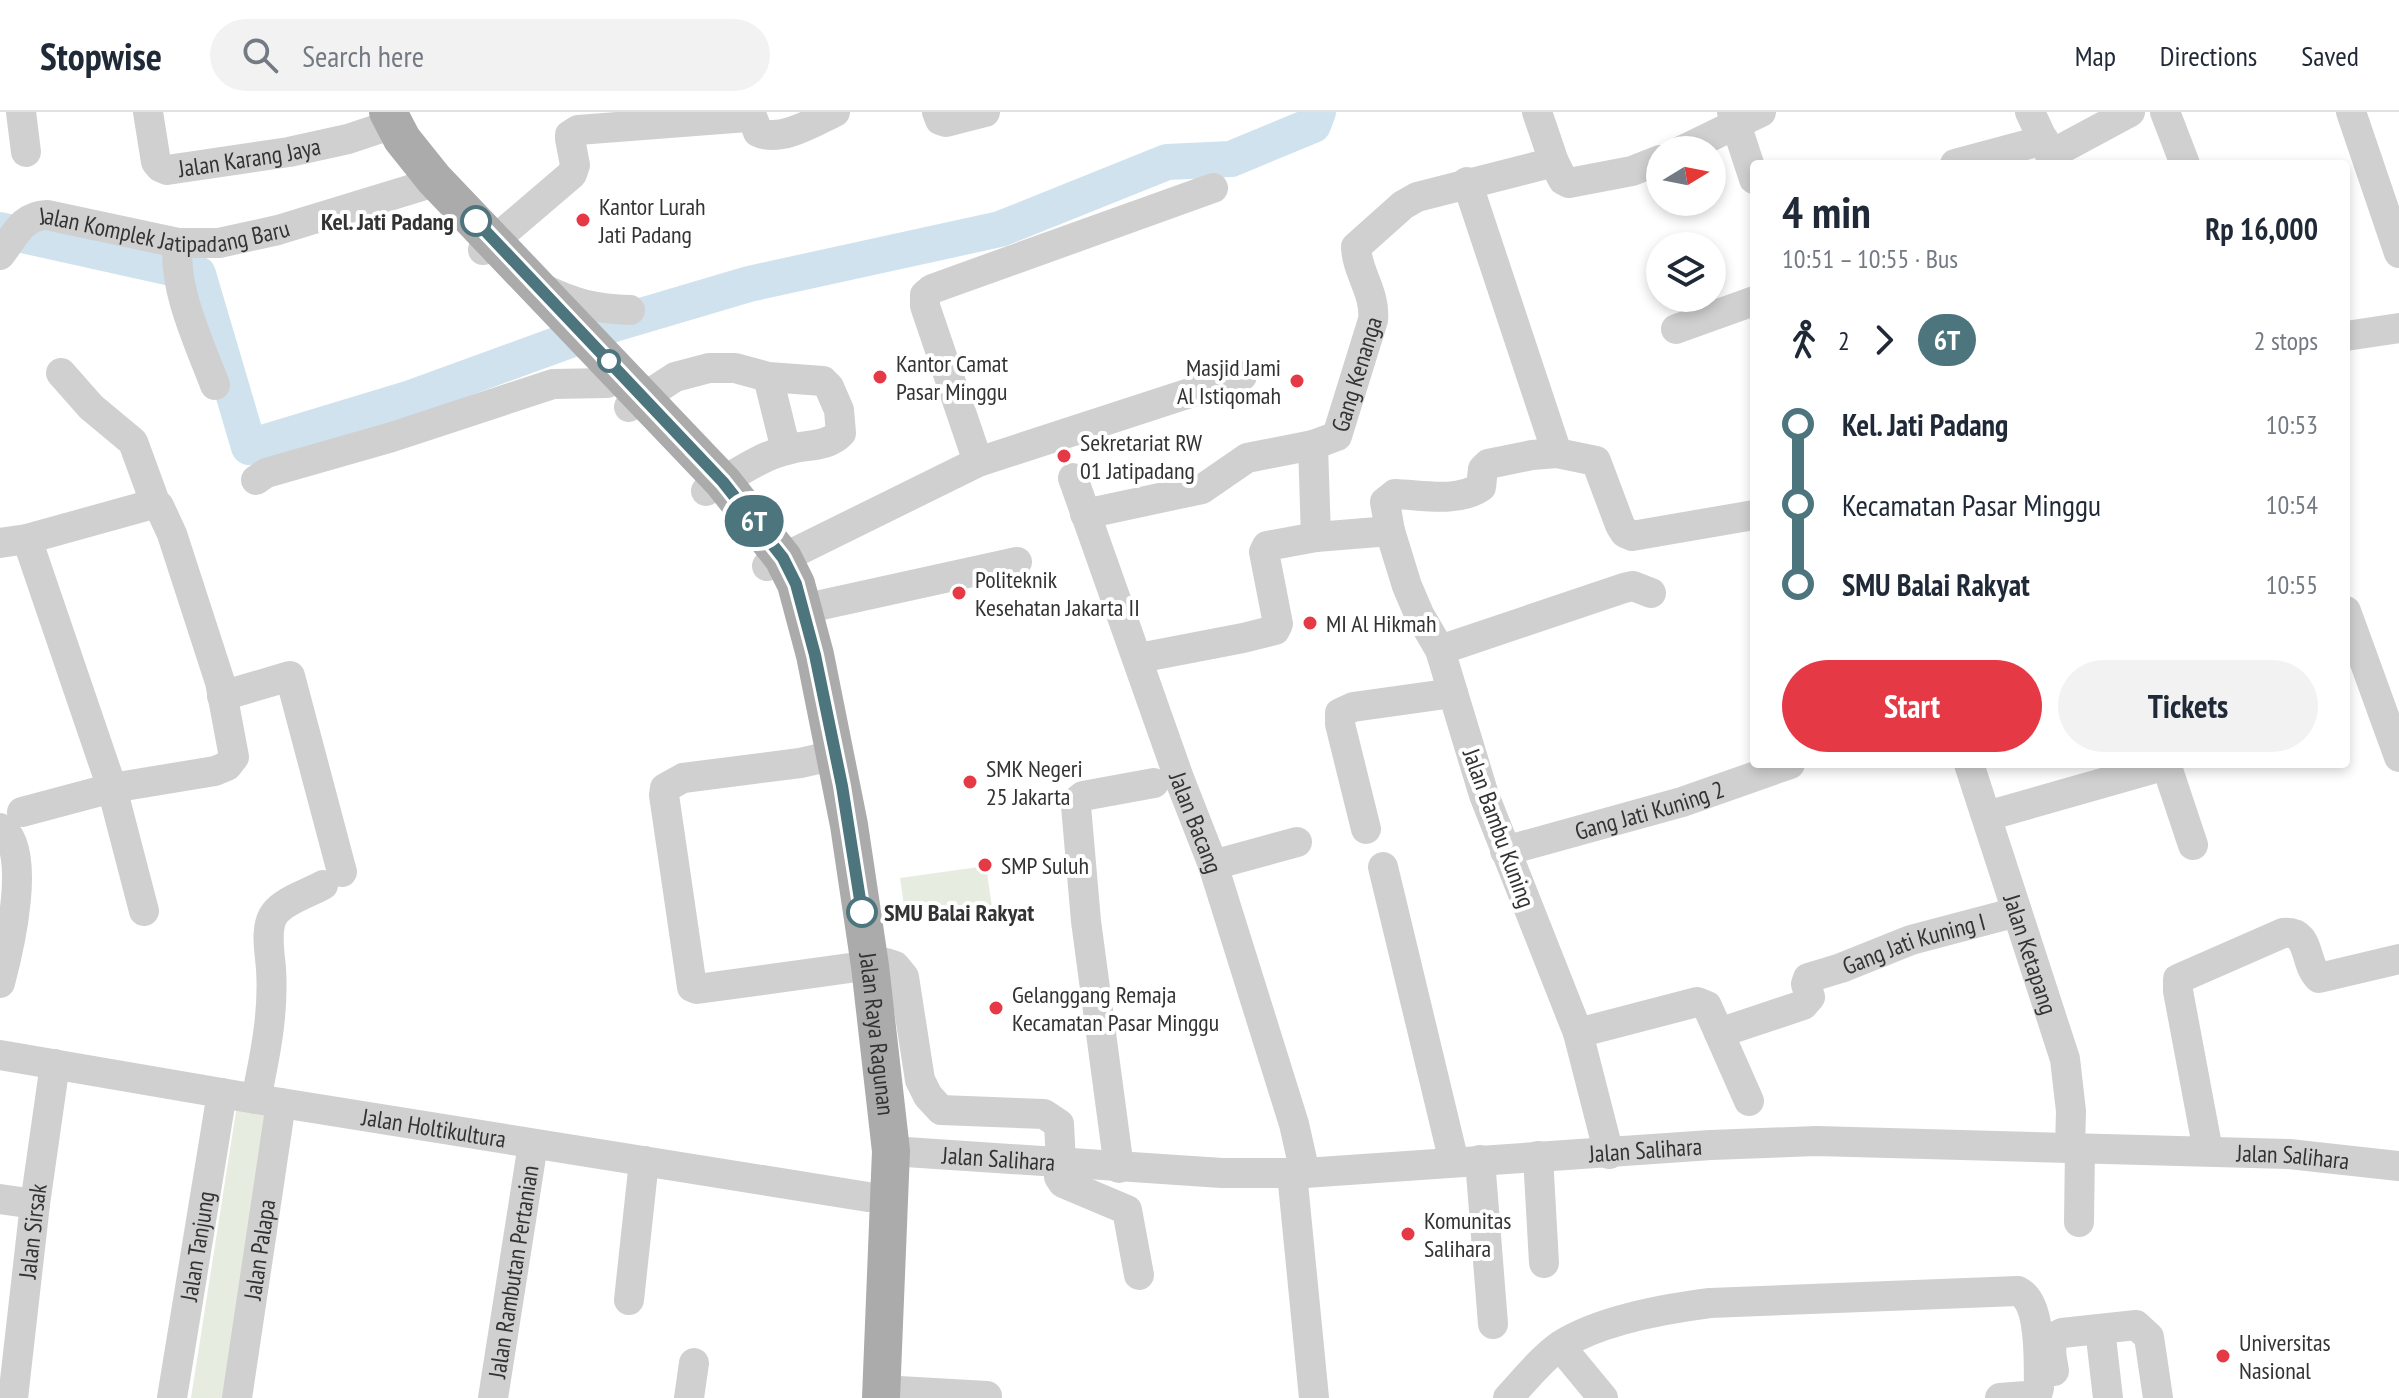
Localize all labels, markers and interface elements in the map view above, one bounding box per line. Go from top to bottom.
search box [210,19,770,91]
text: Stopwise [40,31,162,80]
icon: search [238,33,282,77]
text: Search here [302,36,424,75]
text: Map [2075,37,2116,74]
text: Directions [2160,37,2257,74]
text: Saved [2301,37,2359,74]
street label: Jalan Karang Jaya [175,130,323,184]
north arrow [1646,136,1726,216]
map controls [1646,136,1726,312]
text: 4 min [1782,183,1871,240]
place label: Kantor Lurah Jati Padang [598,191,706,250]
street label: Jalan Komplek Jatipadang Baru [36,199,293,259]
place label: Kel. Jati Padang [321,206,454,237]
marker: Kel. Jati Padang [461,206,491,236]
text: Rp 16,000 [2205,209,2318,248]
marker: Kantor Lurah Jati Padang [574,211,592,229]
button: layers [1646,232,1726,312]
text: 10:51 – 10:55 · Bus [1782,242,1958,275]
street label: Gang Kenanga [1324,313,1389,435]
icon: walk [1782,318,1826,362]
icon: forward [1862,318,1906,362]
text: 6T [1934,321,1960,358]
text: 2 [1838,324,1850,357]
text: 2 stops [2254,324,2318,357]
place label: Kantor Camat Pasar Minggu [896,348,1008,407]
unlabelled marker [598,350,620,372]
place label: Masjid Jami Al Istiqomah [1177,352,1281,411]
marker: Kantor Camat Pasar Minggu [871,368,889,386]
marker: Masjid Jami Al Istiqomah [1288,372,1306,390]
text: Kel. Jati Padang [1842,405,2008,444]
text: 10:53 [2266,408,2318,441]
place label: Sekretariat RW 01 Jatipadang [1080,427,1202,486]
marker: Sekretariat RW 01 Jatipadang [1055,447,1073,465]
text: Kecamatan Pasar Minggu [1842,485,2101,524]
text: 10:54 [2266,488,2318,521]
line badge: 6T [718,495,790,547]
text: 6T [741,502,767,539]
place label: Politeknik Kesehatan Jakarta II [975,564,1140,623]
text: SMU Balai Rakyat [1842,565,2030,604]
text: 10:55 [2266,568,2318,601]
marker: Politeknik Kesehatan Jakarta II [950,584,968,602]
place label: MI Al Hikmah [1326,608,1437,639]
marker: MI Al Hikmah [1301,614,1319,632]
button: Start [1782,660,2042,752]
button: Tickets [2058,660,2318,752]
street label: Jalan Bambu Kuning [1456,743,1542,912]
place label: SMK Negeri 25 Jakarta [986,753,1083,812]
street label: Jalan Bacang [1162,767,1230,877]
marker: SMK Negeri 25 Jakarta [961,773,979,791]
street label: Gang Jati Kuning 2 [1571,773,1728,846]
place label: SMP Suluh [1001,850,1089,881]
marker: SMP Suluh [976,856,994,874]
street label: Jalan Ketapang [1997,889,2065,1018]
marker: SMU Balai Rakyat [847,897,877,927]
place label: SMU Balai Rakyat [884,897,1034,928]
street label: Gang Jati Kuning I [1838,906,1989,981]
street label: Jalan Raya Ragunan [853,949,902,1117]
place label: Gelanggang Remaja Kecamatan Pasar Minggu [1012,979,1219,1038]
marker: Gelanggang Remaja Kecamatan Pasar Minggu [987,999,1005,1017]
street label: Jalan Holtikultura [359,1101,508,1154]
street label: Jalan Salihara [1587,1130,1703,1169]
street label: Jalan Salihara [2235,1137,2351,1176]
street label: Jalan Salihara [940,1139,1056,1177]
street label: Jalan Rambutan Pertanian [481,1163,545,1381]
street label: Jalan Sirsak [11,1181,53,1281]
street label: Jalan Tanjung [172,1189,221,1304]
street label: Jalan Palapa [236,1197,282,1303]
place label: Komunitas Salihara [1424,1205,1511,1264]
marker: Komunitas Salihara [1399,1225,1417,1243]
place label: Universitas Nasional [2239,1327,2331,1386]
marker: Universitas Nasional [2214,1347,2232,1365]

